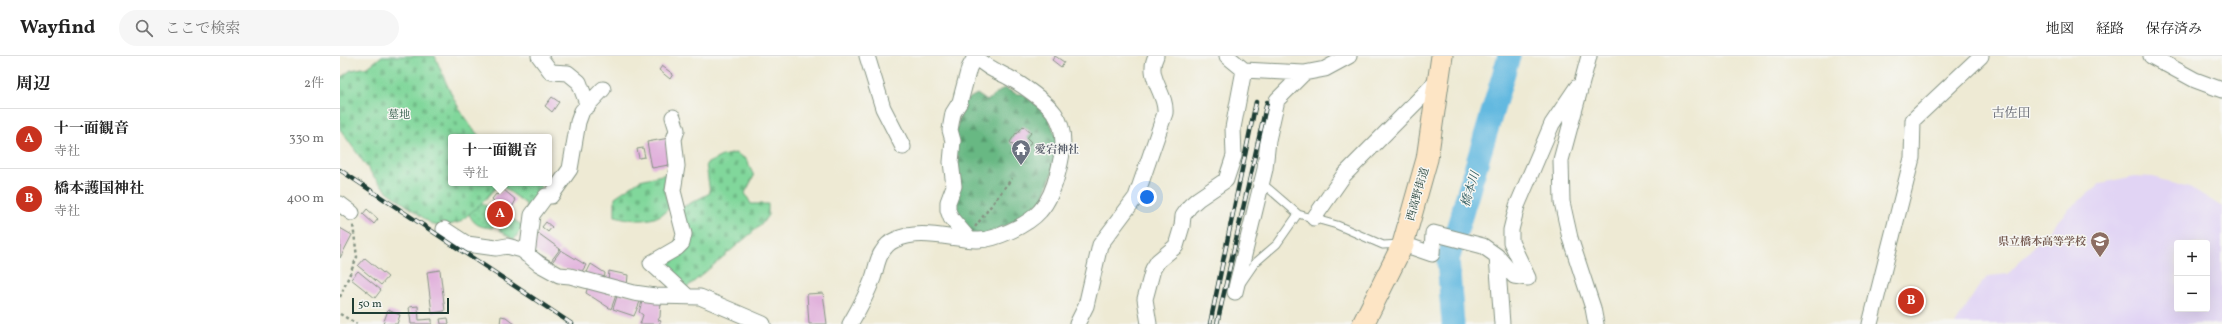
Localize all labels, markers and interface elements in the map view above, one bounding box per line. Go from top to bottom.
search box [119,10,399,46]
text: Wayfind [20,15,95,41]
icon: search [133,17,155,39]
text: ここで検索 [165,19,240,40]
text: 地図 [2046,20,2074,39]
text: 経路 [2096,20,2124,39]
text: 保存済み [2146,20,2202,39]
text: 周辺 [16,73,50,96]
text: 2件 [304,75,324,93]
district label: 古佐田 [1991,105,2031,123]
park label: 墓地 [388,108,410,123]
text: 十一面観音 [54,119,129,140]
text: A [24,130,34,148]
text: 330 m [289,130,324,148]
popup [448,134,552,186]
temple icon: 愛宕神社 [1010,138,1032,166]
text: 十一面観音 [462,141,538,162]
text: 寺社 [54,143,80,161]
place label: 愛宕神社 [1035,143,1079,158]
text: 寺社 [462,165,489,183]
street label: 西高野街道 [1404,166,1433,223]
water label: 橋本川 [1458,168,1484,209]
text: 橋本護国神社 [54,179,144,200]
your location [1137,187,1157,207]
text: B [25,190,33,208]
text: 400 m [287,190,324,208]
pin: A [487,199,513,229]
text: 寺社 [54,203,80,221]
school or university icon: 県立橋本高等学校 [2089,230,2111,258]
place label: 県立橋本高等学校 [1998,235,2086,250]
map controls [2174,240,2210,312]
button: + [2174,240,2210,276]
button: − [2174,276,2210,312]
pin: B [1898,286,1924,316]
scale bar [352,296,449,315]
text: 50 m [358,297,382,312]

